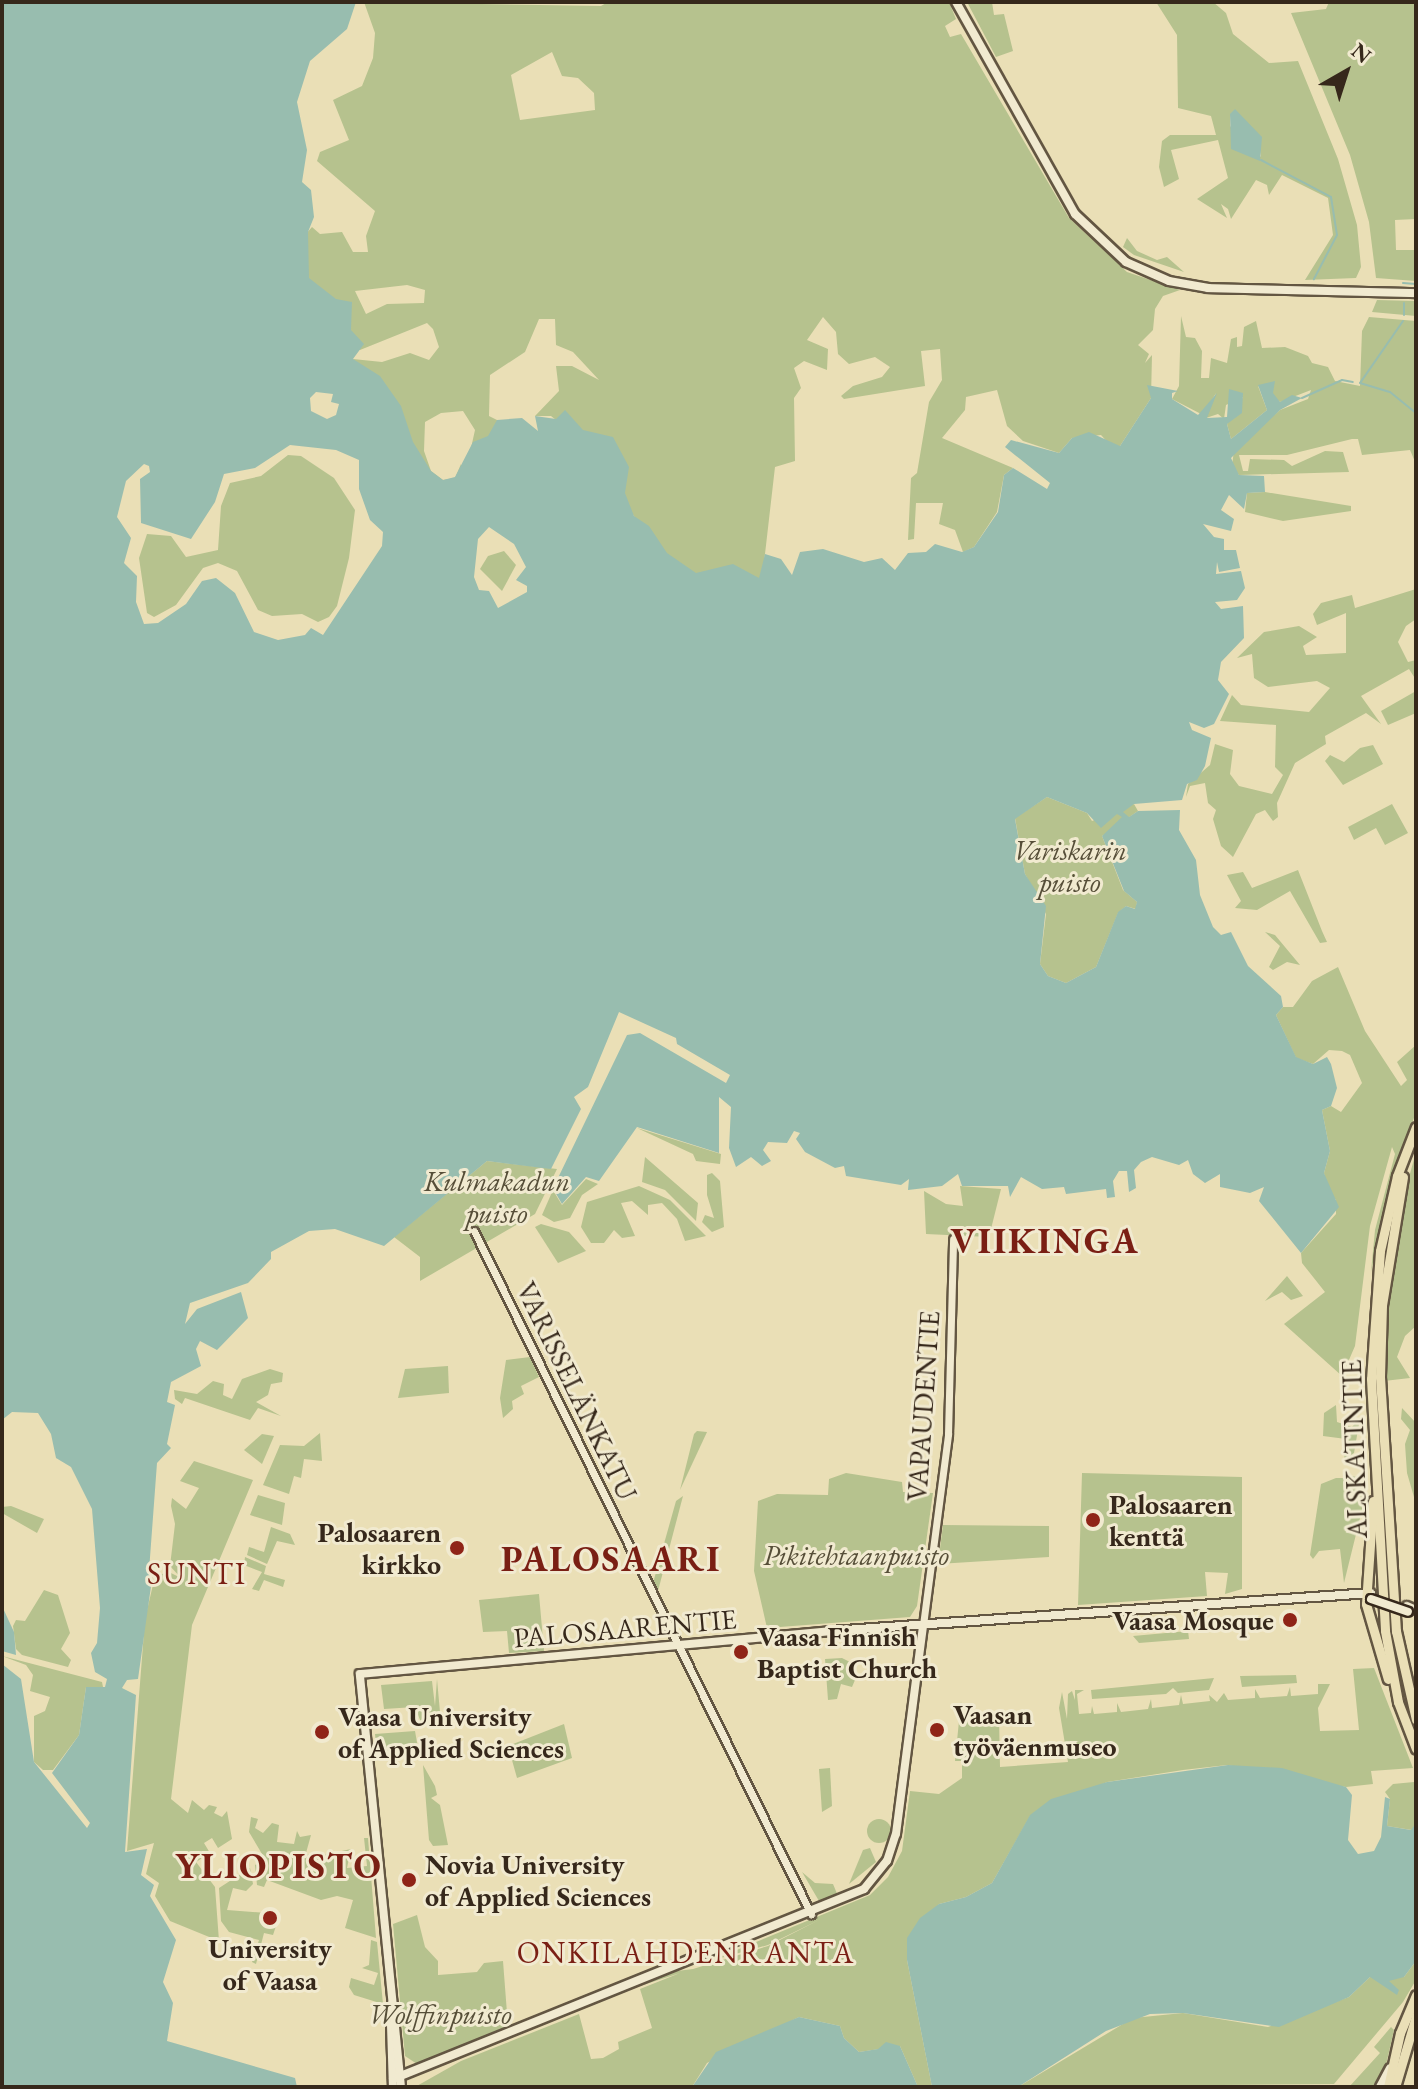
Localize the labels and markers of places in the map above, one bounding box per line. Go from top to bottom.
place label: Palosaaren kenttä [1109,1487,1233,1553]
marker: Palosaaren kenttä [1084,1511,1102,1529]
place label: Palosaaren kirkko [317,1515,441,1581]
marker: Palosaaren kirkko [448,1539,466,1557]
place label: Vaasa Mosque [1112,1603,1274,1637]
marker: Vaasa Mosque [1281,1611,1299,1629]
place label: Vaasa Finnish Baptist Church [757,1619,937,1685]
marker: Vaasa Finnish Baptist Church [732,1643,750,1661]
place label: Vaasan työväenmuseo [953,1697,1117,1763]
place label: Vaasa University of Applied Sciences [338,1699,564,1765]
marker: Vaasan työväenmuseo [928,1721,946,1739]
marker: Vaasa University of Applied Sciences [313,1723,331,1741]
place label: Novia University of Applied Sciences [425,1847,651,1913]
marker: Novia University of Applied Sciences [400,1871,418,1889]
marker: University of Vaasa [261,1909,279,1927]
place label: University of Vaasa [208,1931,332,1997]

